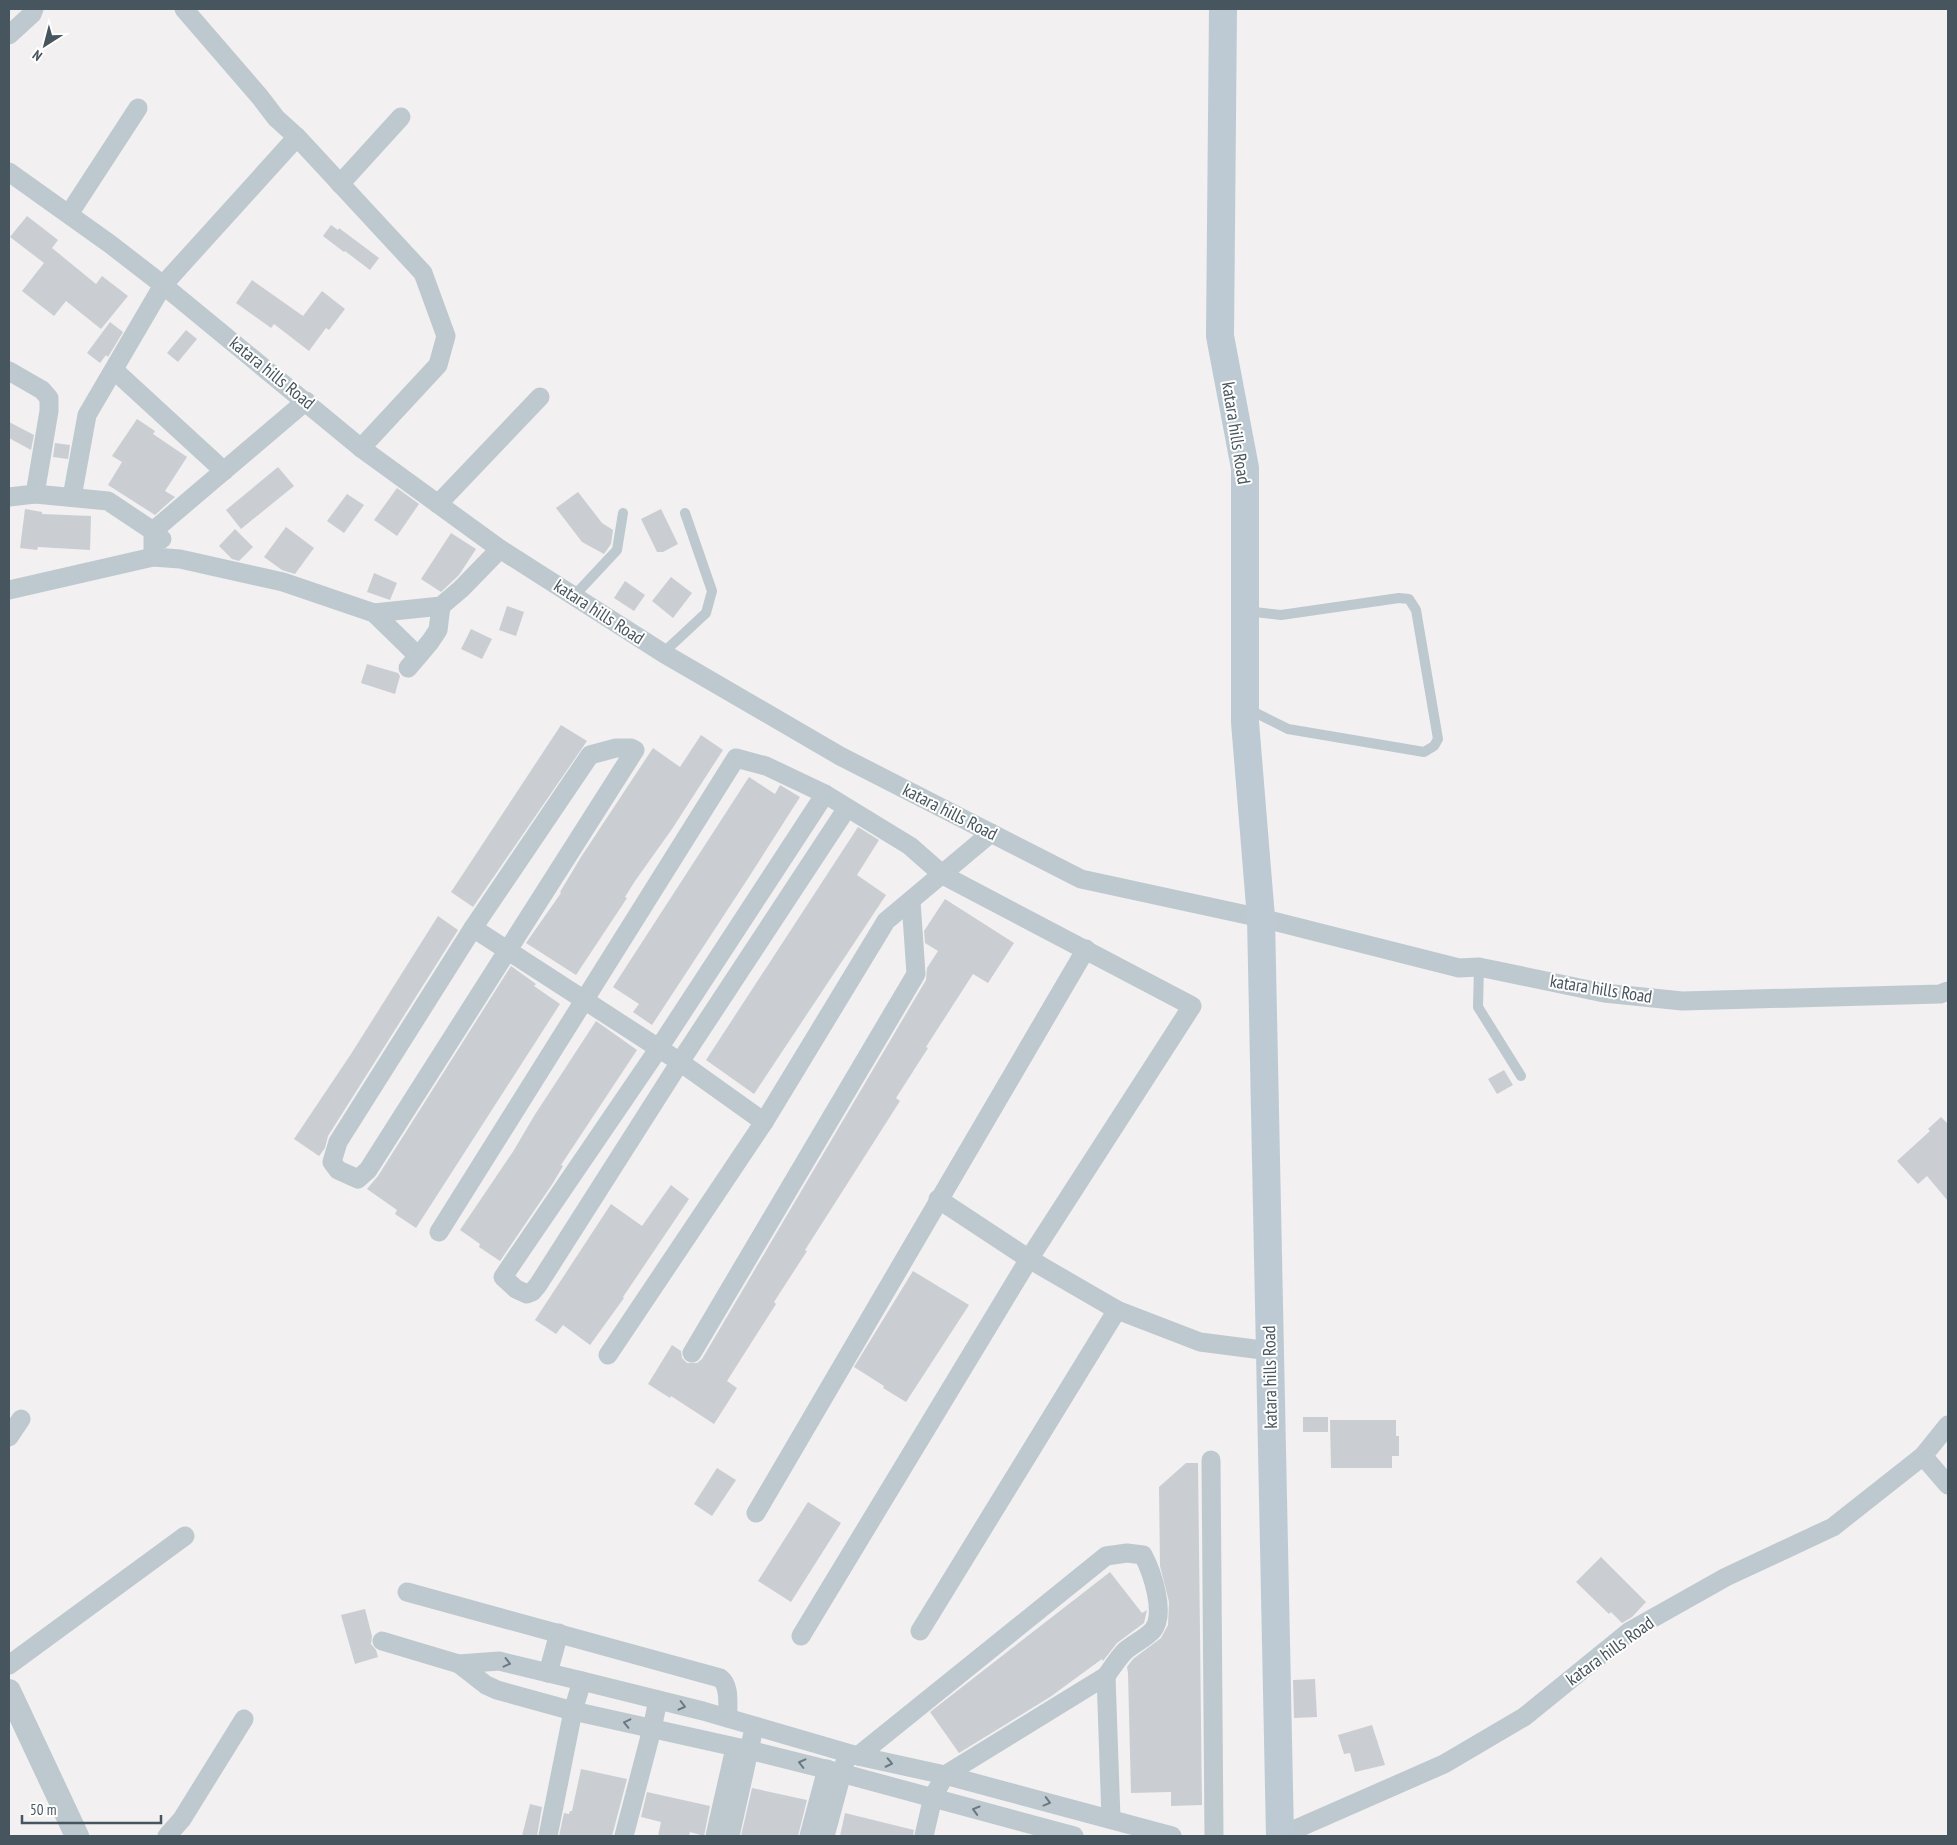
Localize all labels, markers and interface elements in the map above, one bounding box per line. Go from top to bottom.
north arrow [20,20,70,70]
text: N [29,46,46,65]
street label: katara hills Road [225,331,320,414]
street label: katara hills Road [1217,380,1256,486]
street label: katara hills Road [550,574,649,649]
street label: katara hills Road [899,778,1001,845]
street label: katara hills Road [1548,969,1654,1008]
street label: katara hills Road [1257,1325,1282,1429]
street label: katara hills Road [1561,1611,1658,1690]
one-way arrow [503,1657,512,1668]
one-way arrow [678,1700,687,1711]
one-way arrow [622,1718,631,1729]
one-way arrow [885,1757,894,1768]
one-way arrow [798,1758,807,1769]
scale bar [22,1792,161,1824]
one-way arrow [1042,1796,1051,1806]
text: 50 m [30,1800,56,1819]
one-way arrow [973,1805,981,1815]

